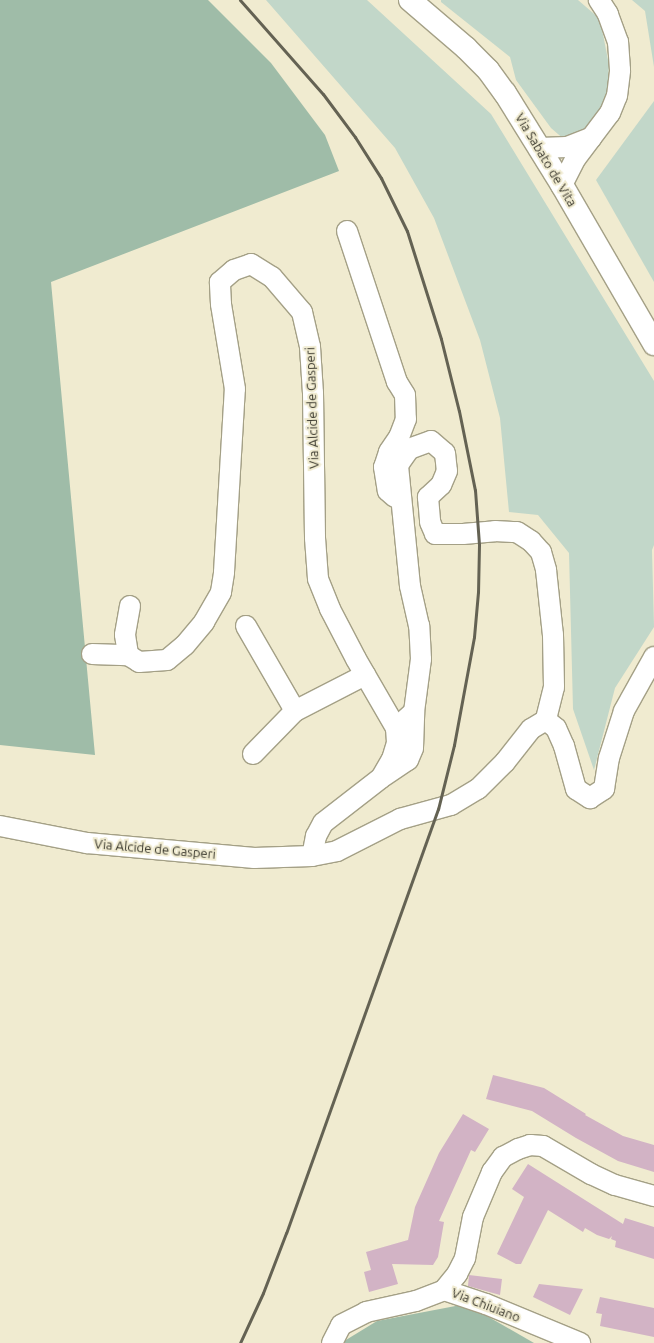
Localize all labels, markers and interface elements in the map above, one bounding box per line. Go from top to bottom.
street label: Via Sabato de Vita [512,110,580,210]
street label: Via Alcide de Gasperi [302,347,322,469]
street label: Via Alcide de Gasperi [94,836,216,862]
street label: Via Chiuiano [449,1285,523,1325]

